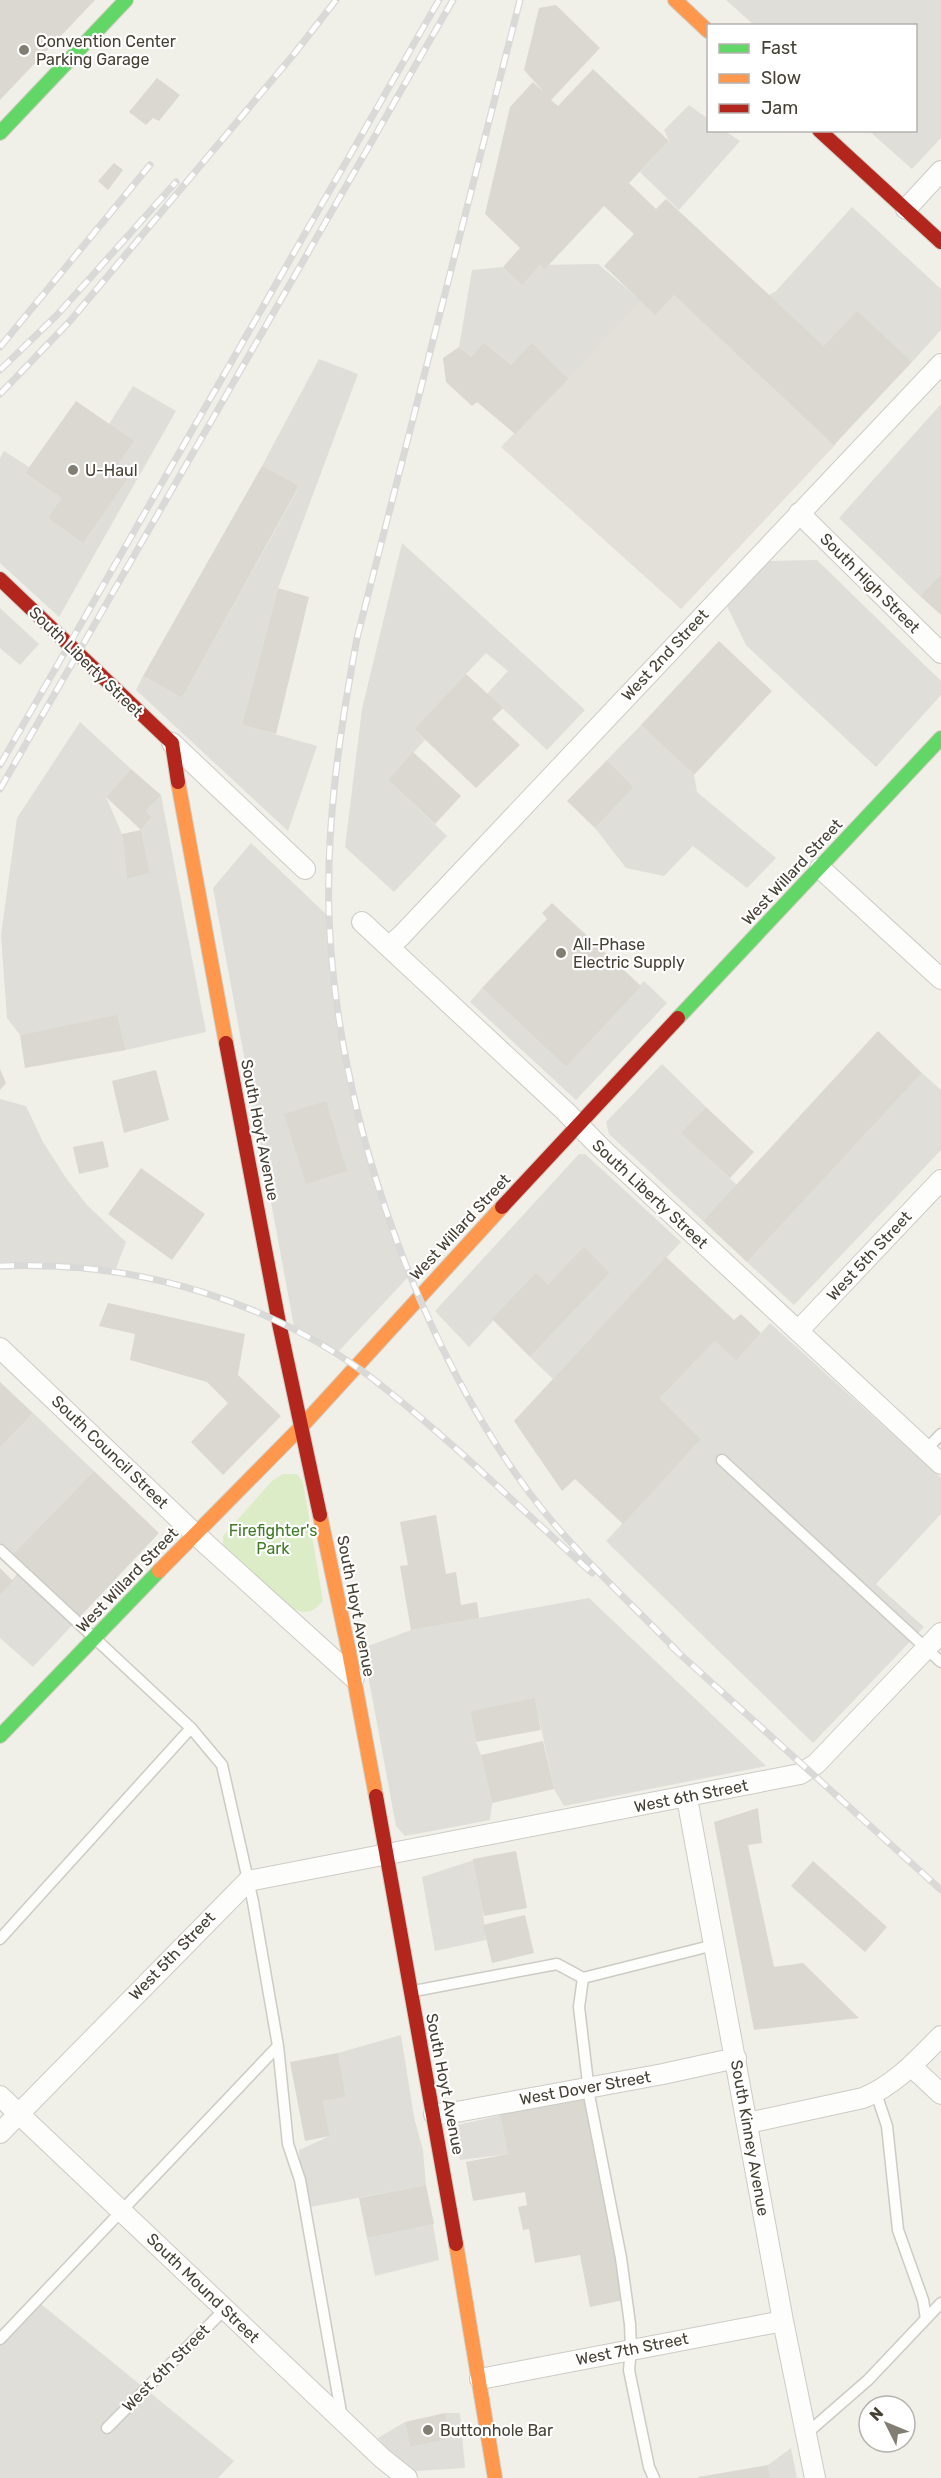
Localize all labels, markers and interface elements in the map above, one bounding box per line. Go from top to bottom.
legend [707,24,917,132]
place label: Convention Center Parking Garage [36,32,176,69]
text: Fast [761,37,797,59]
marker: Convention Center Parking Garage [17,43,31,57]
text: Slow [761,67,801,89]
text: Jam [761,97,798,119]
place label: U-Haul [85,461,138,480]
marker: U-Haul [66,463,80,477]
street label: South High Street [816,529,924,637]
street label: South Liberty Street [25,603,147,721]
street label: West 2nd Street [618,605,712,705]
street label: West Willard Street [738,815,846,929]
place label: All-Phase Electric Supply [573,935,685,972]
marker: All-Phase Electric Supply [554,946,568,960]
street label: South Hoyt Avenue [237,1058,283,1202]
street label: South Liberty Street [588,1136,712,1252]
street label: West Willard Street [406,1170,514,1284]
street label: West 5th Street [823,1207,915,1305]
street label: South Council Street [48,1391,172,1513]
park label: Firefighter's Park [229,1521,317,1558]
street label: West Willard Street [72,1524,182,1636]
street label: South Hoyt Avenue [333,1534,379,1678]
street label: West 6th Street [632,1776,750,1816]
street label: West 5th Street [125,1908,219,2004]
street label: South Hoyt Avenue [422,2012,468,2156]
street label: South Kinney Avenue [727,2058,773,2218]
street label: West Dover Street [518,2067,652,2109]
street label: South Mound Street [143,2229,263,2347]
street label: West 6th Street [118,2320,214,2416]
street label: West 7th Street [574,2329,690,2369]
north arrow [857,2394,917,2454]
text: N [866,2403,887,2425]
place label: Buttonhole Bar [440,2421,553,2440]
marker: Buttonhole Bar [421,2423,435,2437]

